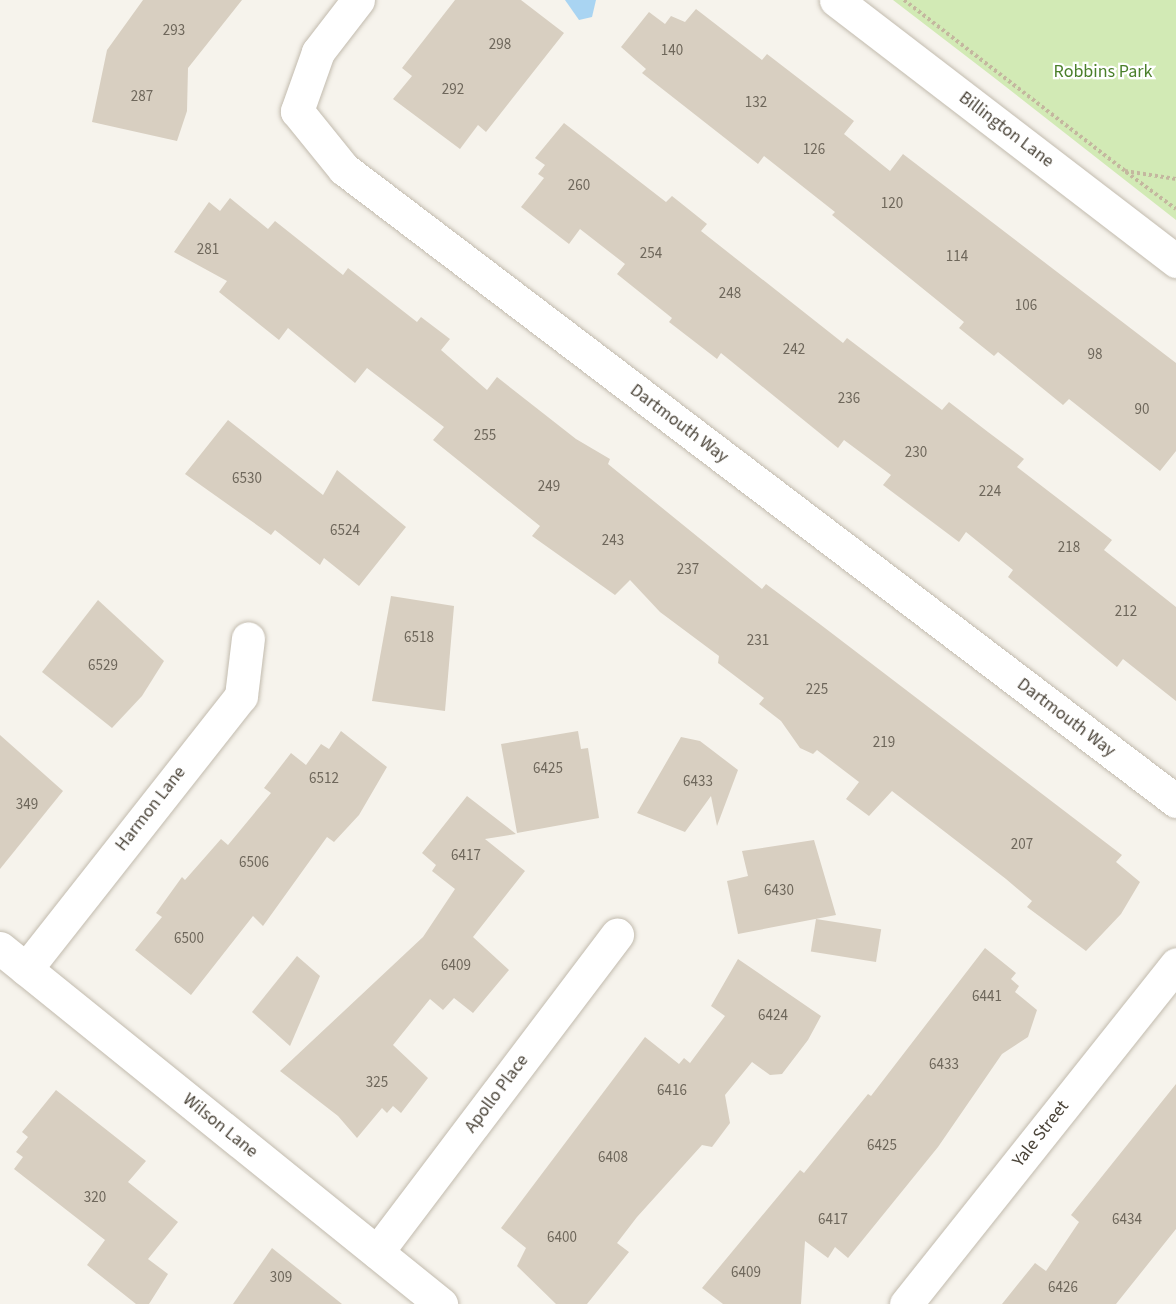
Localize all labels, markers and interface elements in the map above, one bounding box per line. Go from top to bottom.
house number: 293 [163,22,185,40]
house number: 298 [489,36,511,54]
house number: 140 [661,42,683,60]
park label: Robbins Park [1054,61,1152,83]
house number: 292 [442,81,464,99]
street label: Billington Lane [954,87,1058,173]
house number: 287 [131,88,153,106]
house number: 132 [745,94,767,112]
house number: 126 [803,141,825,159]
house number: 260 [568,177,590,195]
house number: 120 [881,195,903,213]
house number: 281 [197,241,219,259]
house number: 254 [640,245,662,263]
house number: 114 [946,248,968,266]
house number: 248 [719,285,741,303]
house number: 106 [1015,297,1037,315]
house number: 242 [783,341,805,359]
house number: 98 [1088,346,1102,364]
street label: Dartmouth Way [625,380,733,468]
house number: 236 [838,390,860,408]
house number: 90 [1135,401,1149,419]
house number: 255 [474,427,496,445]
house number: 230 [905,444,927,462]
house number: 6530 [232,470,262,488]
house number: 249 [538,478,560,496]
house number: 224 [979,483,1001,501]
house number: 6524 [330,522,360,540]
house number: 243 [602,532,624,550]
house number: 218 [1058,539,1080,557]
house number: 237 [677,561,699,579]
house number: 212 [1115,603,1137,621]
house number: 6518 [404,629,434,647]
house number: 231 [747,632,769,650]
house number: 6529 [88,657,118,675]
street label: Dartmouth Way [1012,674,1120,762]
house number: 225 [806,681,828,699]
house number: 219 [873,734,895,752]
house number: 6425 [533,760,563,778]
street label: Harmon Lane [111,762,191,856]
house number: 6512 [309,770,339,788]
house number: 6433 [683,773,713,791]
house number: 349 [16,796,38,814]
house number: 207 [1011,836,1033,854]
house number: 6417 [451,847,481,865]
house number: 6506 [239,854,269,872]
house number: 6430 [764,882,794,900]
house number: 6500 [174,930,204,948]
house number: 6409 [441,957,471,975]
house number: 6441 [972,988,1002,1006]
house number: 6424 [758,1007,788,1025]
street label: Apollo Place [460,1050,534,1138]
house number: 6433 [929,1056,959,1074]
house number: 325 [366,1074,388,1092]
house number: 6416 [657,1082,687,1100]
street label: Wilson Lane [178,1089,262,1163]
street label: Yale Street [1008,1096,1074,1172]
house number: 6425 [867,1137,897,1155]
house number: 6408 [598,1149,628,1167]
house number: 320 [84,1189,106,1207]
house number: 6417 [818,1211,848,1229]
house number: 6434 [1112,1211,1142,1229]
house number: 6400 [547,1229,577,1247]
house number: 6409 [731,1264,761,1282]
house number: 309 [270,1269,292,1287]
house number: 6426 [1048,1279,1078,1297]

